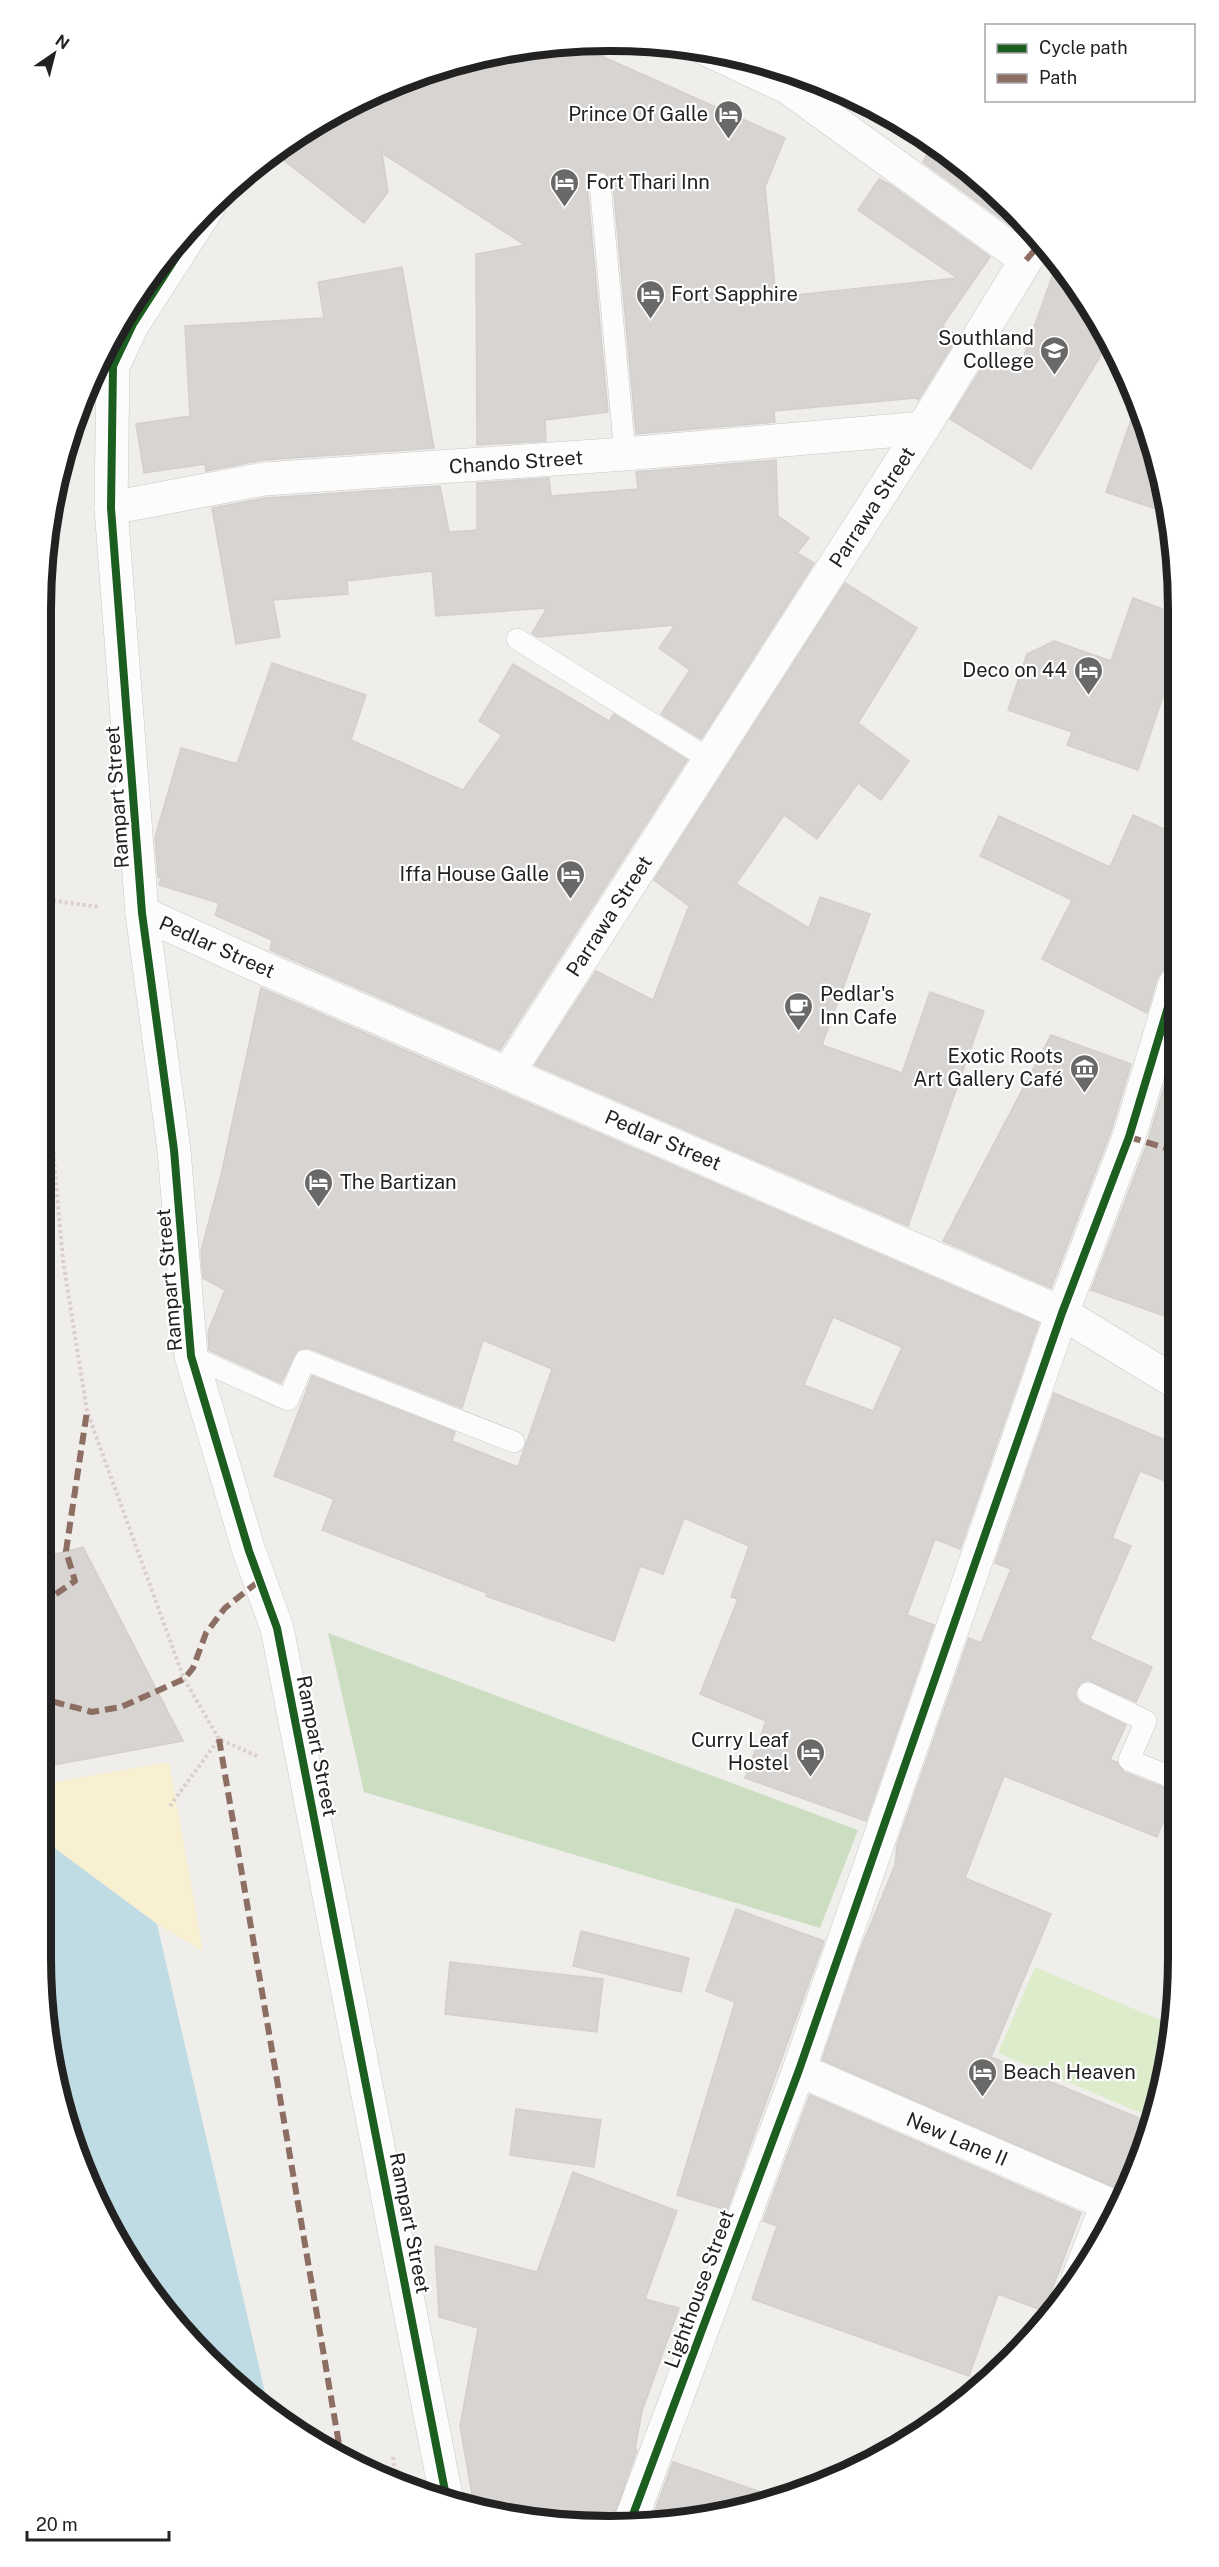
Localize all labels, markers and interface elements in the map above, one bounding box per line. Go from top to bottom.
north arrow [24,24,84,84]
legend [985,24,1195,102]
text: N [52,31,73,53]
text: Cycle path [1039,37,1128,58]
text: Path [1039,67,1077,88]
hotel icon: Prince Of Galle [713,98,745,140]
place label: Prince Of Galle [568,102,708,126]
hotel icon: Fort Thari Inn [549,166,581,208]
place label: Fort Thari Inn [586,170,710,194]
hotel icon: Fort Sapphire [634,278,666,320]
place label: Fort Sapphire [671,282,798,306]
place label: Southland College [938,326,1034,373]
school or university icon: Southland College [1039,334,1071,376]
street label: Parrawa Street [824,442,920,572]
street label: Chando Street [448,445,584,479]
hotel icon: Deco on 44 [1072,654,1104,696]
place label: Deco on 44 [962,658,1067,682]
street label: Rampart Street [100,725,134,869]
street label: Parrawa Street [561,851,657,981]
hotel icon: Iffa House Galle [554,858,586,900]
place label: Iffa House Galle [399,862,549,886]
street label: Pedlar Street [155,911,279,983]
place label: Pedlar's Inn Cafe [820,982,897,1029]
cafe icon: Pedlar's Inn Cafe [783,990,815,1032]
place label: Exotic Roots Art Gallery Café [913,1044,1063,1091]
museum icon: Exotic Roots Art Gallery Café [1068,1052,1100,1094]
street label: Pedlar Street [601,1105,725,1175]
hotel icon: The Bartizan [303,1166,335,1208]
place label: The Bartizan [340,1170,457,1194]
street label: Rampart Street [151,1208,187,1352]
street label: Rampart Street [292,1673,342,1819]
place label: Curry Leaf Hostel [691,1728,789,1775]
hotel icon: Curry Leaf Hostel [794,1736,826,1778]
hotel icon: Beach Heaven [966,2056,998,2098]
place label: Beach Heaven [1003,2060,1136,2084]
street label: New Lane II [903,2107,1011,2171]
street label: Rampart Street [385,2150,435,2296]
street label: Lighthouse Street [659,2207,739,2371]
scale bar [27,2504,170,2542]
text: 20 m [36,2514,78,2535]

